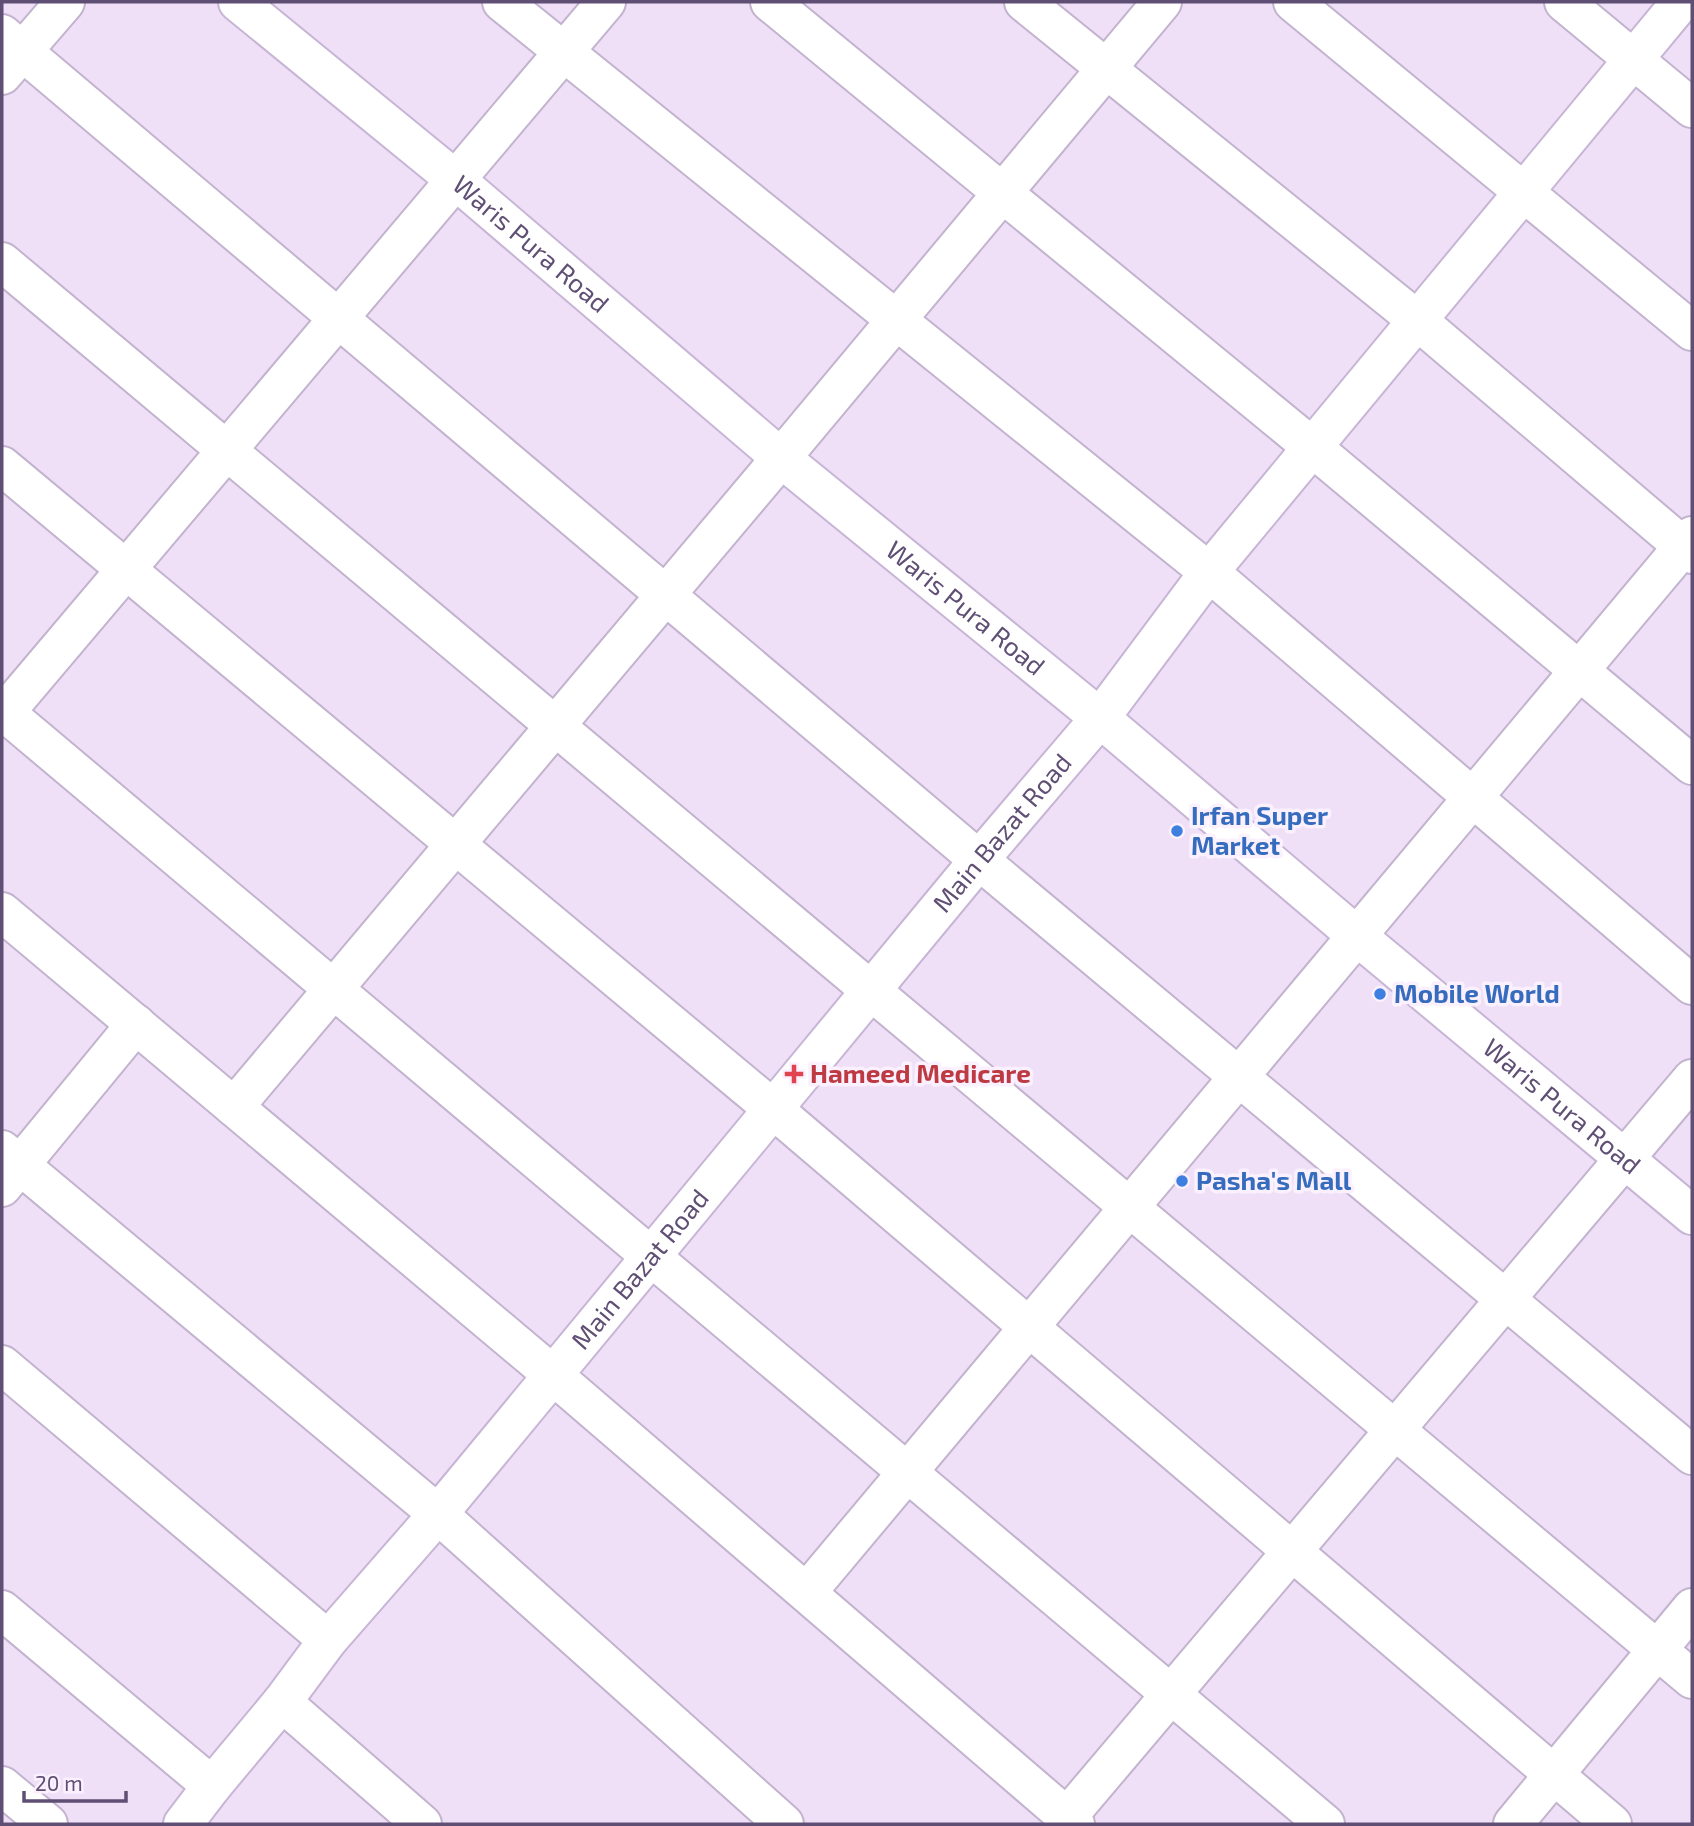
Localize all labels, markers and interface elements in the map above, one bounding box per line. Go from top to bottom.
street label: Waris Pura Road [448,168,616,318]
street label: Waris Pura Road [881,533,1052,681]
street label: Main Bazat Road [925,746,1077,918]
place label: Irfan Super Market [1191,799,1328,860]
marker: Irfan Super Market [1169,823,1185,839]
place label: Mobile World [1394,977,1560,1008]
marker: Mobile World [1372,986,1388,1002]
street label: Waris Pura Road [1478,1031,1648,1180]
place label: Hameed Medicare [810,1057,1031,1088]
marker: Hameed Medicare [784,1064,804,1084]
place label: Pasha's Mall [1196,1164,1352,1195]
marker: Pasha's Mall [1174,1173,1190,1189]
street label: Main Bazat Road [564,1182,714,1355]
scale bar [24,1759,126,1803]
text: 20 m [35,1770,83,1795]

